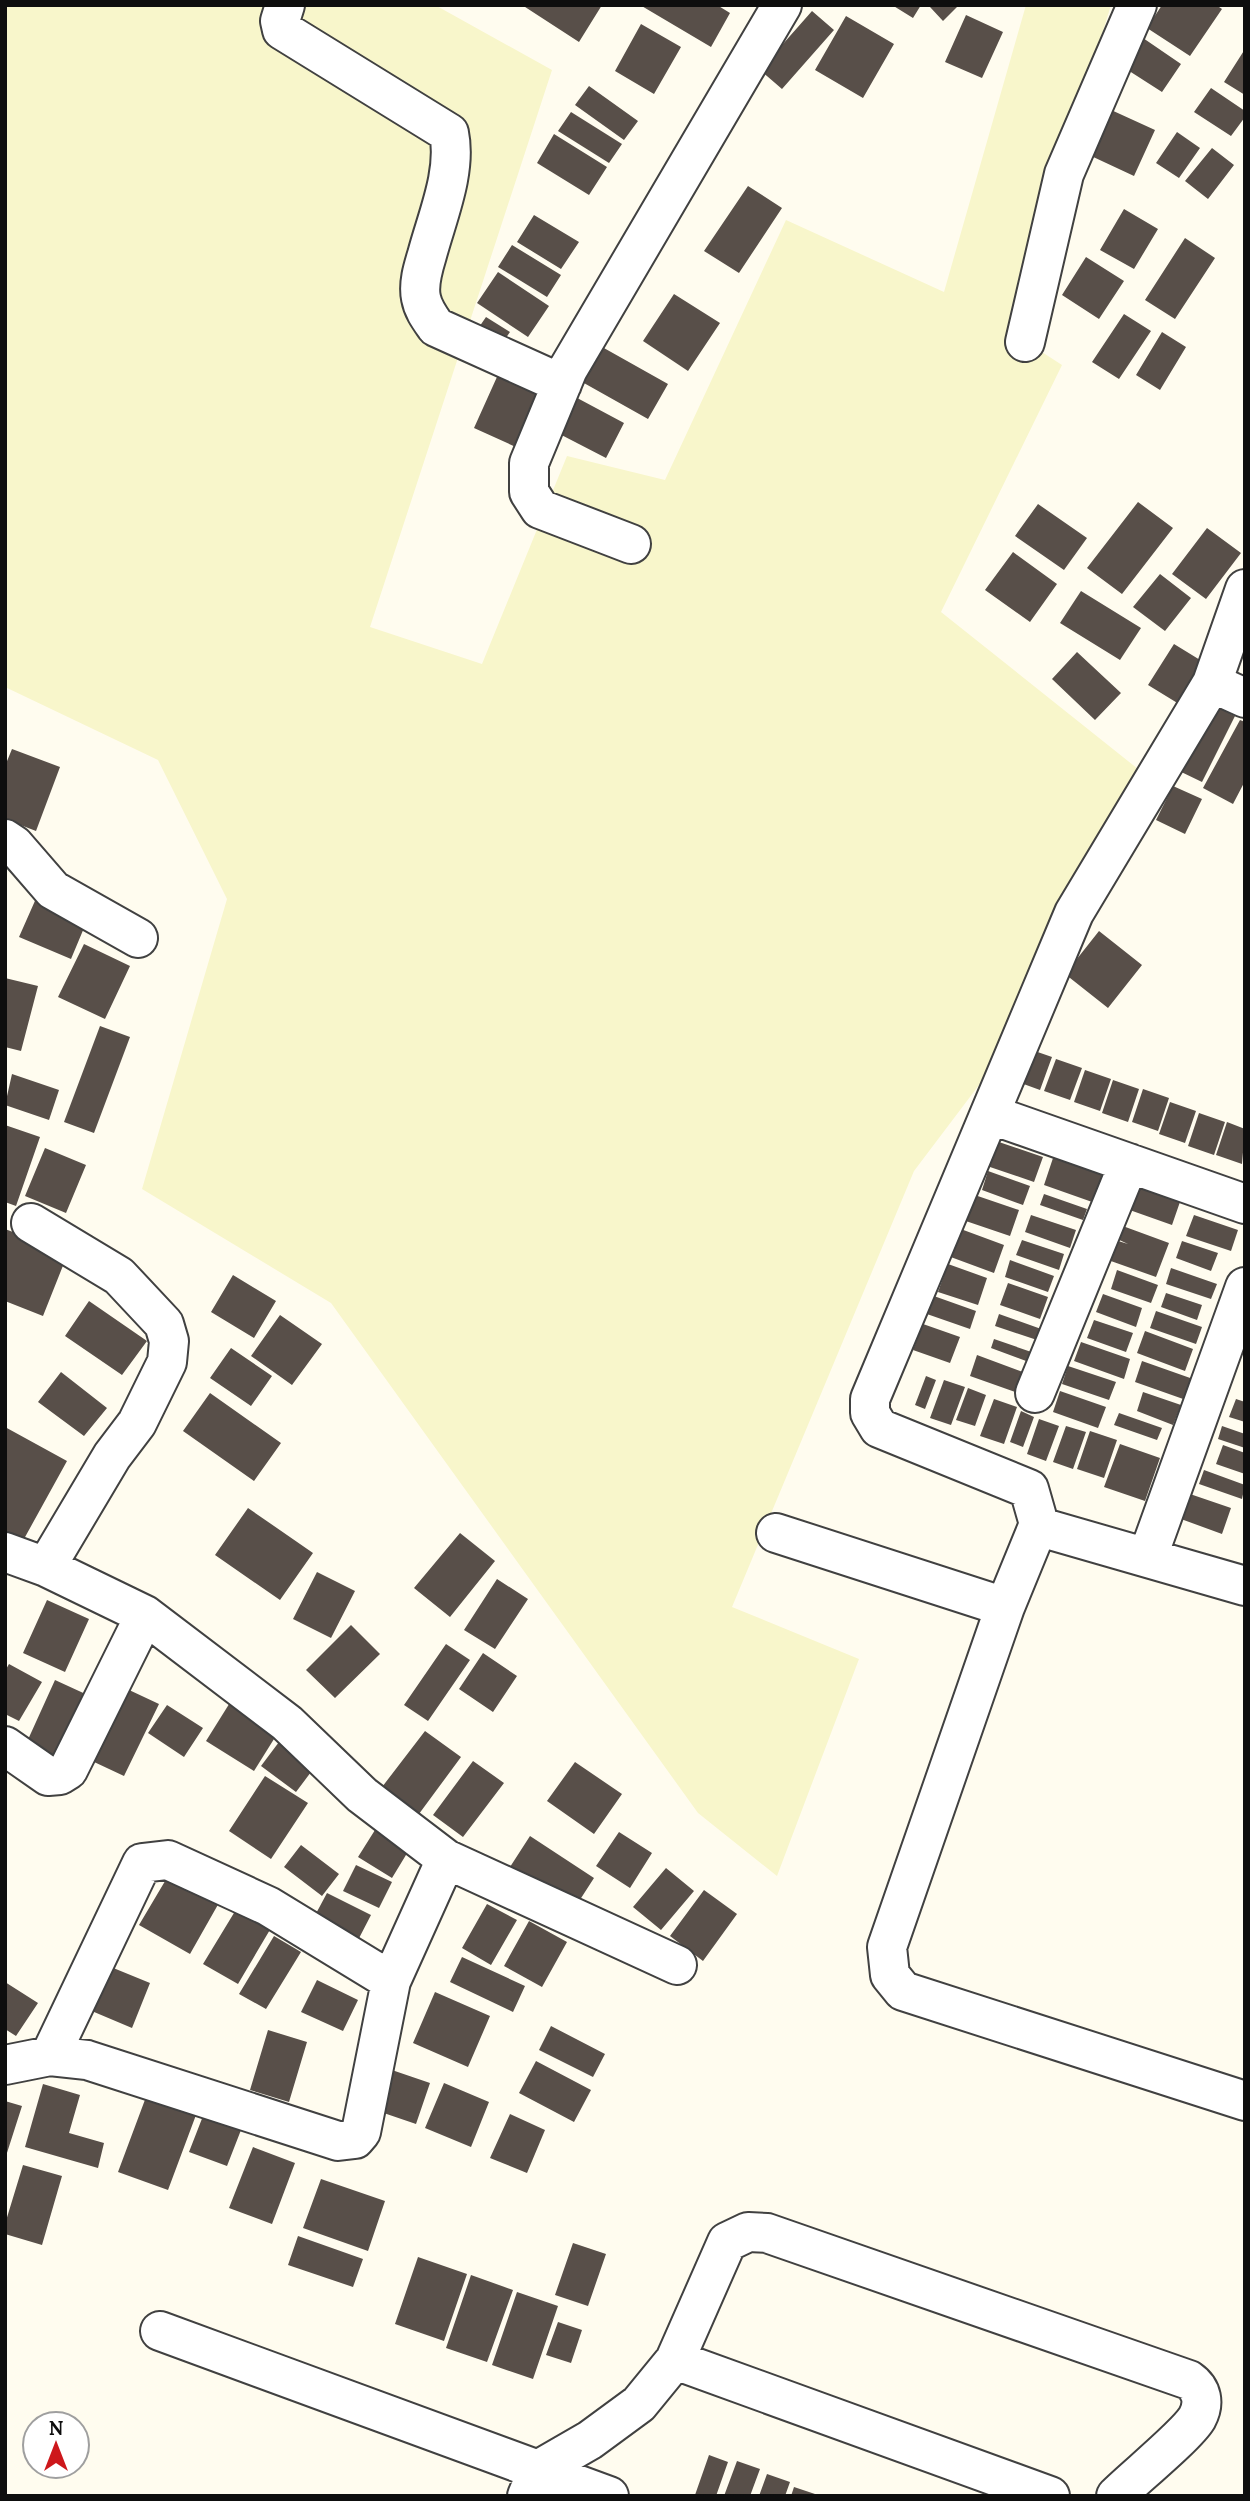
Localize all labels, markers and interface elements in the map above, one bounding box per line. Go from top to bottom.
north arrow [21,2410,91,2480]
text: N [49,2416,64,2440]

